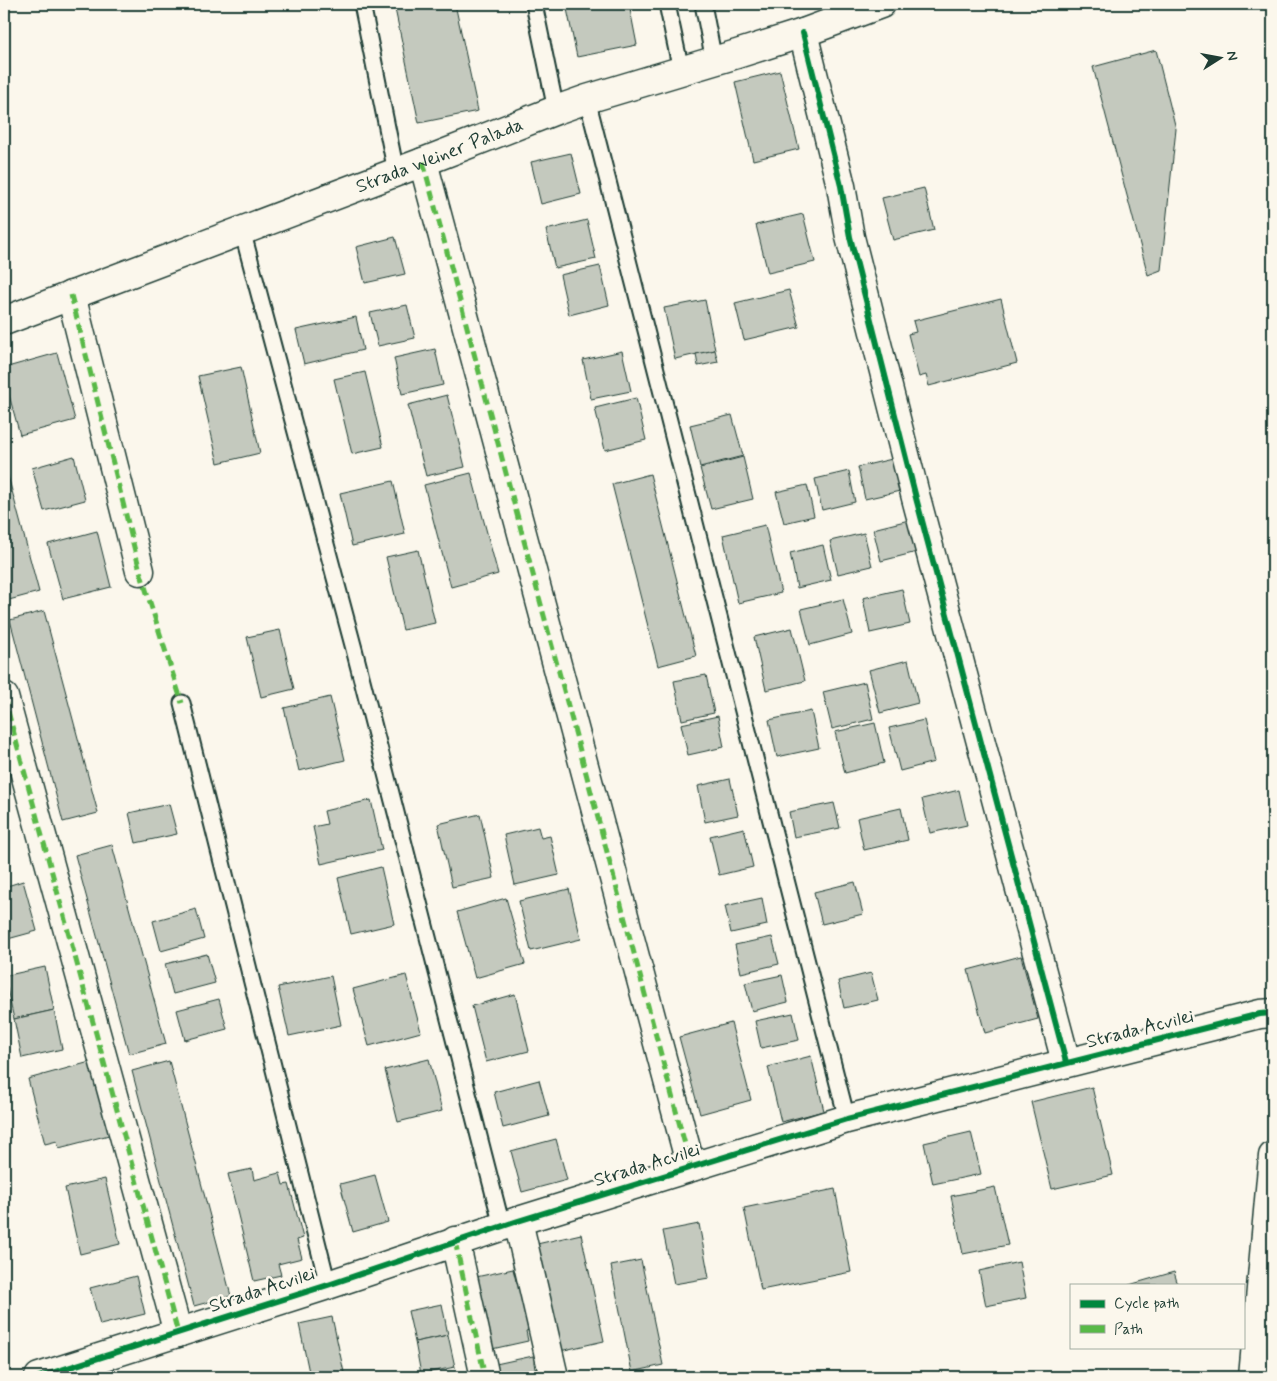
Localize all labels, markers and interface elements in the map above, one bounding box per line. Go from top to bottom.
north arrow [1194,32,1244,82]
text: N [1222,49,1242,62]
street label: Strada Weiner Palada [352,112,527,199]
street label: Strada Acvilei [1084,1004,1196,1054]
street label: Strada Acvilei [591,1137,703,1193]
street label: Strada Acvilei [206,1261,318,1319]
legend [1070,1284,1244,1348]
text: Cycle path [1114,1294,1179,1314]
text: Path [1114,1320,1143,1340]

